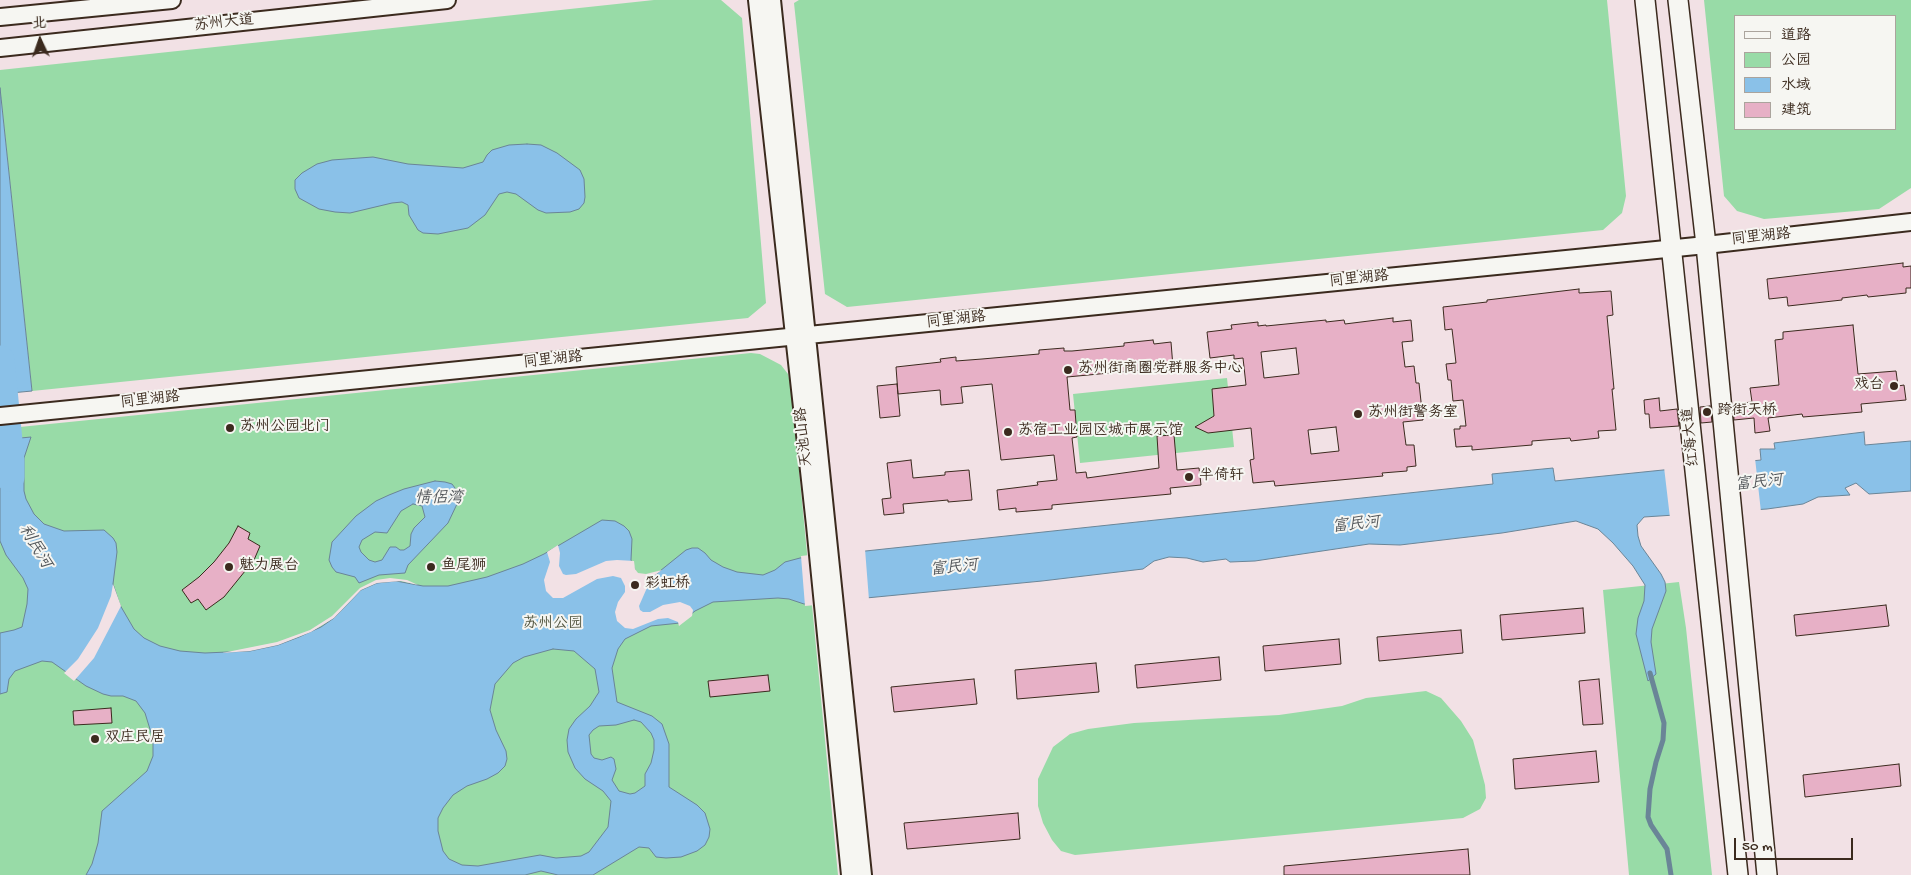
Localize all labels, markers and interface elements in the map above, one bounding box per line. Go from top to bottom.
street label: 苏州大道 [193,12,255,36]
north arrow [15,15,65,65]
legend [1734,15,1896,130]
text: 北 [32,16,47,33]
text: 道路 [1781,27,1811,45]
text: 公园 [1781,52,1811,70]
text: 水域 [1781,77,1811,95]
text: 建筑 [1781,102,1811,120]
street label: 同里湖路 [1730,226,1792,250]
street label: 同里湖路 [1328,268,1390,292]
street label: 同里湖路 [925,309,987,333]
street label: 同里湖路 [522,349,584,373]
place label: 苏州街商圈党群服务中心 [1078,361,1243,379]
marker: 苏州街商圈党群服务中心 [1062,364,1074,376]
place label: 戏台 [1854,377,1884,395]
marker: 戏台 [1888,380,1900,392]
street label: 同里湖路 [119,389,181,413]
place label: 跨街天桥 [1717,403,1777,421]
place label: 苏州街警务室 [1368,405,1458,423]
street label: 天池山路 [793,406,817,468]
street label: 红海大道 [1680,406,1704,468]
marker: 跨街天桥 [1701,406,1713,418]
marker: 苏州街警务室 [1352,408,1364,420]
place label: 苏州公园北门 [240,419,330,437]
marker: 苏州公园北门 [224,422,236,434]
place label: 苏宿工业园区城市展示馆 [1018,423,1183,441]
marker: 苏宿工业园区城市展示馆 [1002,426,1014,438]
place label: 半倚轩 [1199,468,1244,486]
marker: 半倚轩 [1183,471,1195,483]
water label: 富民河 [1734,472,1784,496]
water label: 情侣湾 [415,490,463,510]
water label: 富民河 [1331,514,1381,538]
water label: 利民河 [13,521,55,573]
water label: 富民河 [929,557,979,581]
place label: 魅力展台 [239,558,299,576]
place label: 鱼尾狮 [441,558,486,576]
marker: 魅力展台 [223,561,235,573]
marker: 鱼尾狮 [425,561,437,573]
place label: 彩虹桥 [645,576,690,594]
marker: 彩虹桥 [629,579,641,591]
park label: 苏州公园 [523,616,583,634]
place label: 双庄民居 [105,730,165,748]
marker: 双庄民居 [89,733,101,745]
scale bar [1736,828,1855,860]
text: 50 m [1742,838,1773,856]

